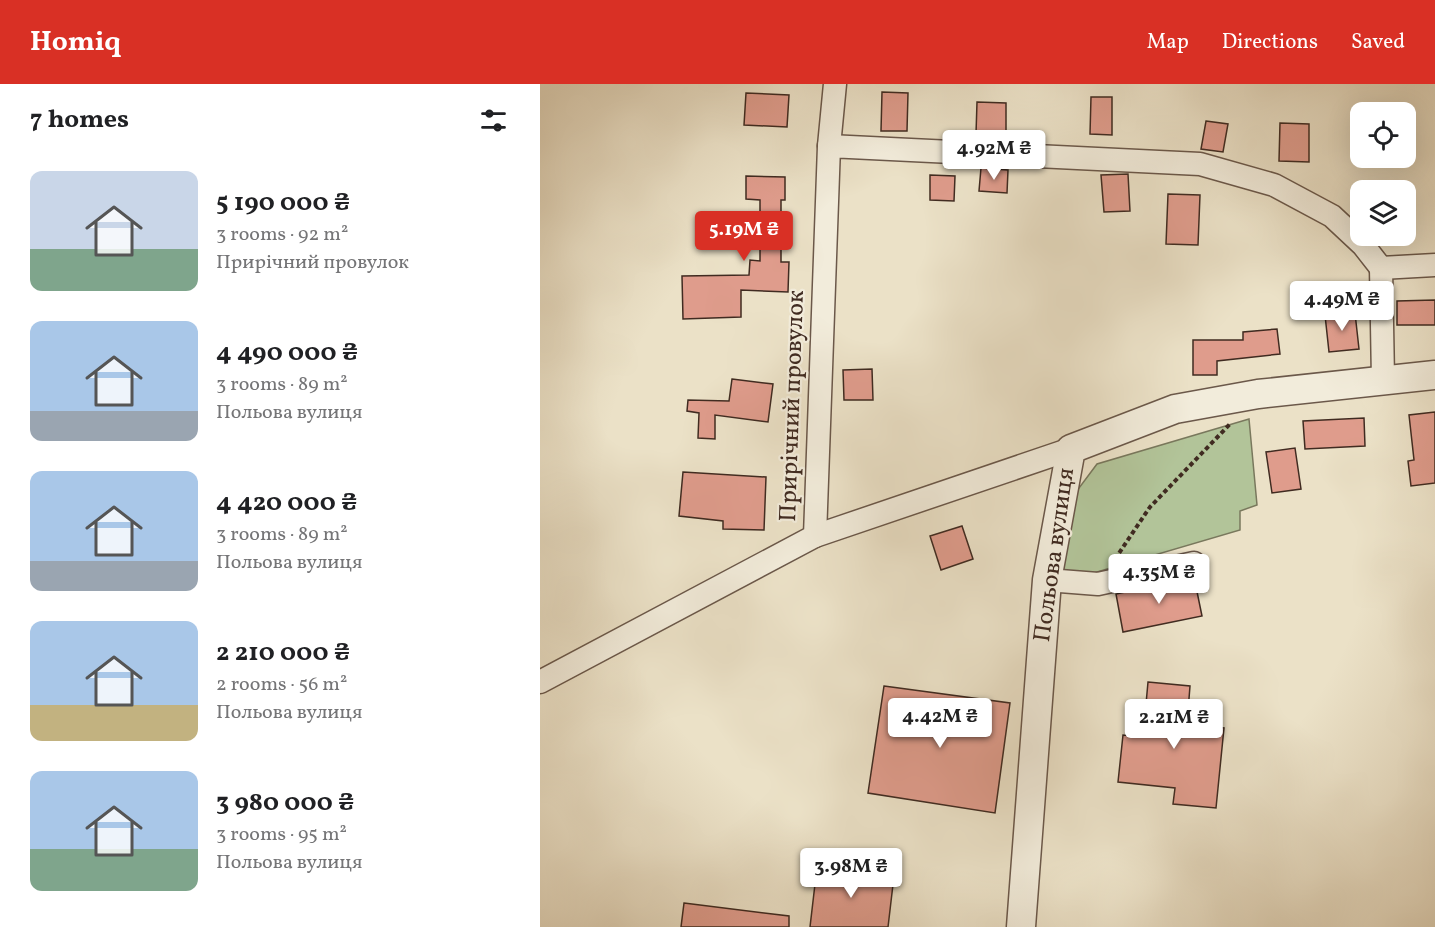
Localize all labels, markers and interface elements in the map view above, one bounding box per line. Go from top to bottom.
text: Homiq [30,23,121,62]
text: Map [1147,28,1189,57]
text: Directions [1222,28,1318,57]
text: Saved [1351,28,1405,57]
text: 7 homes [30,102,129,138]
map controls [1350,102,1416,246]
button: locate [1350,102,1416,168]
icon: filters [477,104,510,137]
pin: 4.92M ₴ [939,130,1049,181]
text: 4.92M ₴ [956,135,1032,163]
button: layers [1350,180,1416,246]
text: 5 190 000 ₴ [216,185,350,221]
icon: home [78,195,150,267]
pin: 5.19M ₴ [689,211,799,262]
text: 5.19M ₴ [709,216,779,244]
text: 3 rooms · 92 m² [216,221,348,249]
text: Прирічний провулок [216,249,409,277]
pin: 4.49M ₴ [1287,281,1397,332]
text: 4.49M ₴ [1304,286,1380,314]
street label: Прирічний провулок [772,289,814,522]
text: 4 490 000 ₴ [216,335,358,371]
icon: home [78,345,150,417]
text: 3 rooms · 89 m² [216,371,348,399]
text: Польова вулиця [216,399,362,427]
street label: Польова вулиця [1026,466,1084,644]
text: 4 420 000 ₴ [216,485,357,521]
icon: home [78,495,150,567]
text: 3 rooms · 89 m² [216,521,348,549]
text: Польова вулиця [216,549,362,577]
pin: 4.35M ₴ [1104,554,1214,605]
text: 4.35M ₴ [1122,559,1196,587]
text: 2 210 000 ₴ [216,635,350,671]
icon: home [78,645,150,717]
text: 2 rooms · 56 m² [216,671,347,699]
pin: 4.42M ₴ [885,698,995,749]
text: Польова вулиця [216,699,362,727]
pin: 2.21M ₴ [1119,699,1229,750]
text: 4.42M ₴ [902,703,978,731]
text: 2.21M ₴ [1139,704,1209,732]
text: 3 980 000 ₴ [216,785,354,821]
icon: home [78,795,150,867]
text: 3 rooms · 95 m² [216,821,347,849]
pin: 3.98M ₴ [796,848,906,899]
text: Польова вулиця [216,849,362,877]
text: 3.98M ₴ [814,853,888,881]

